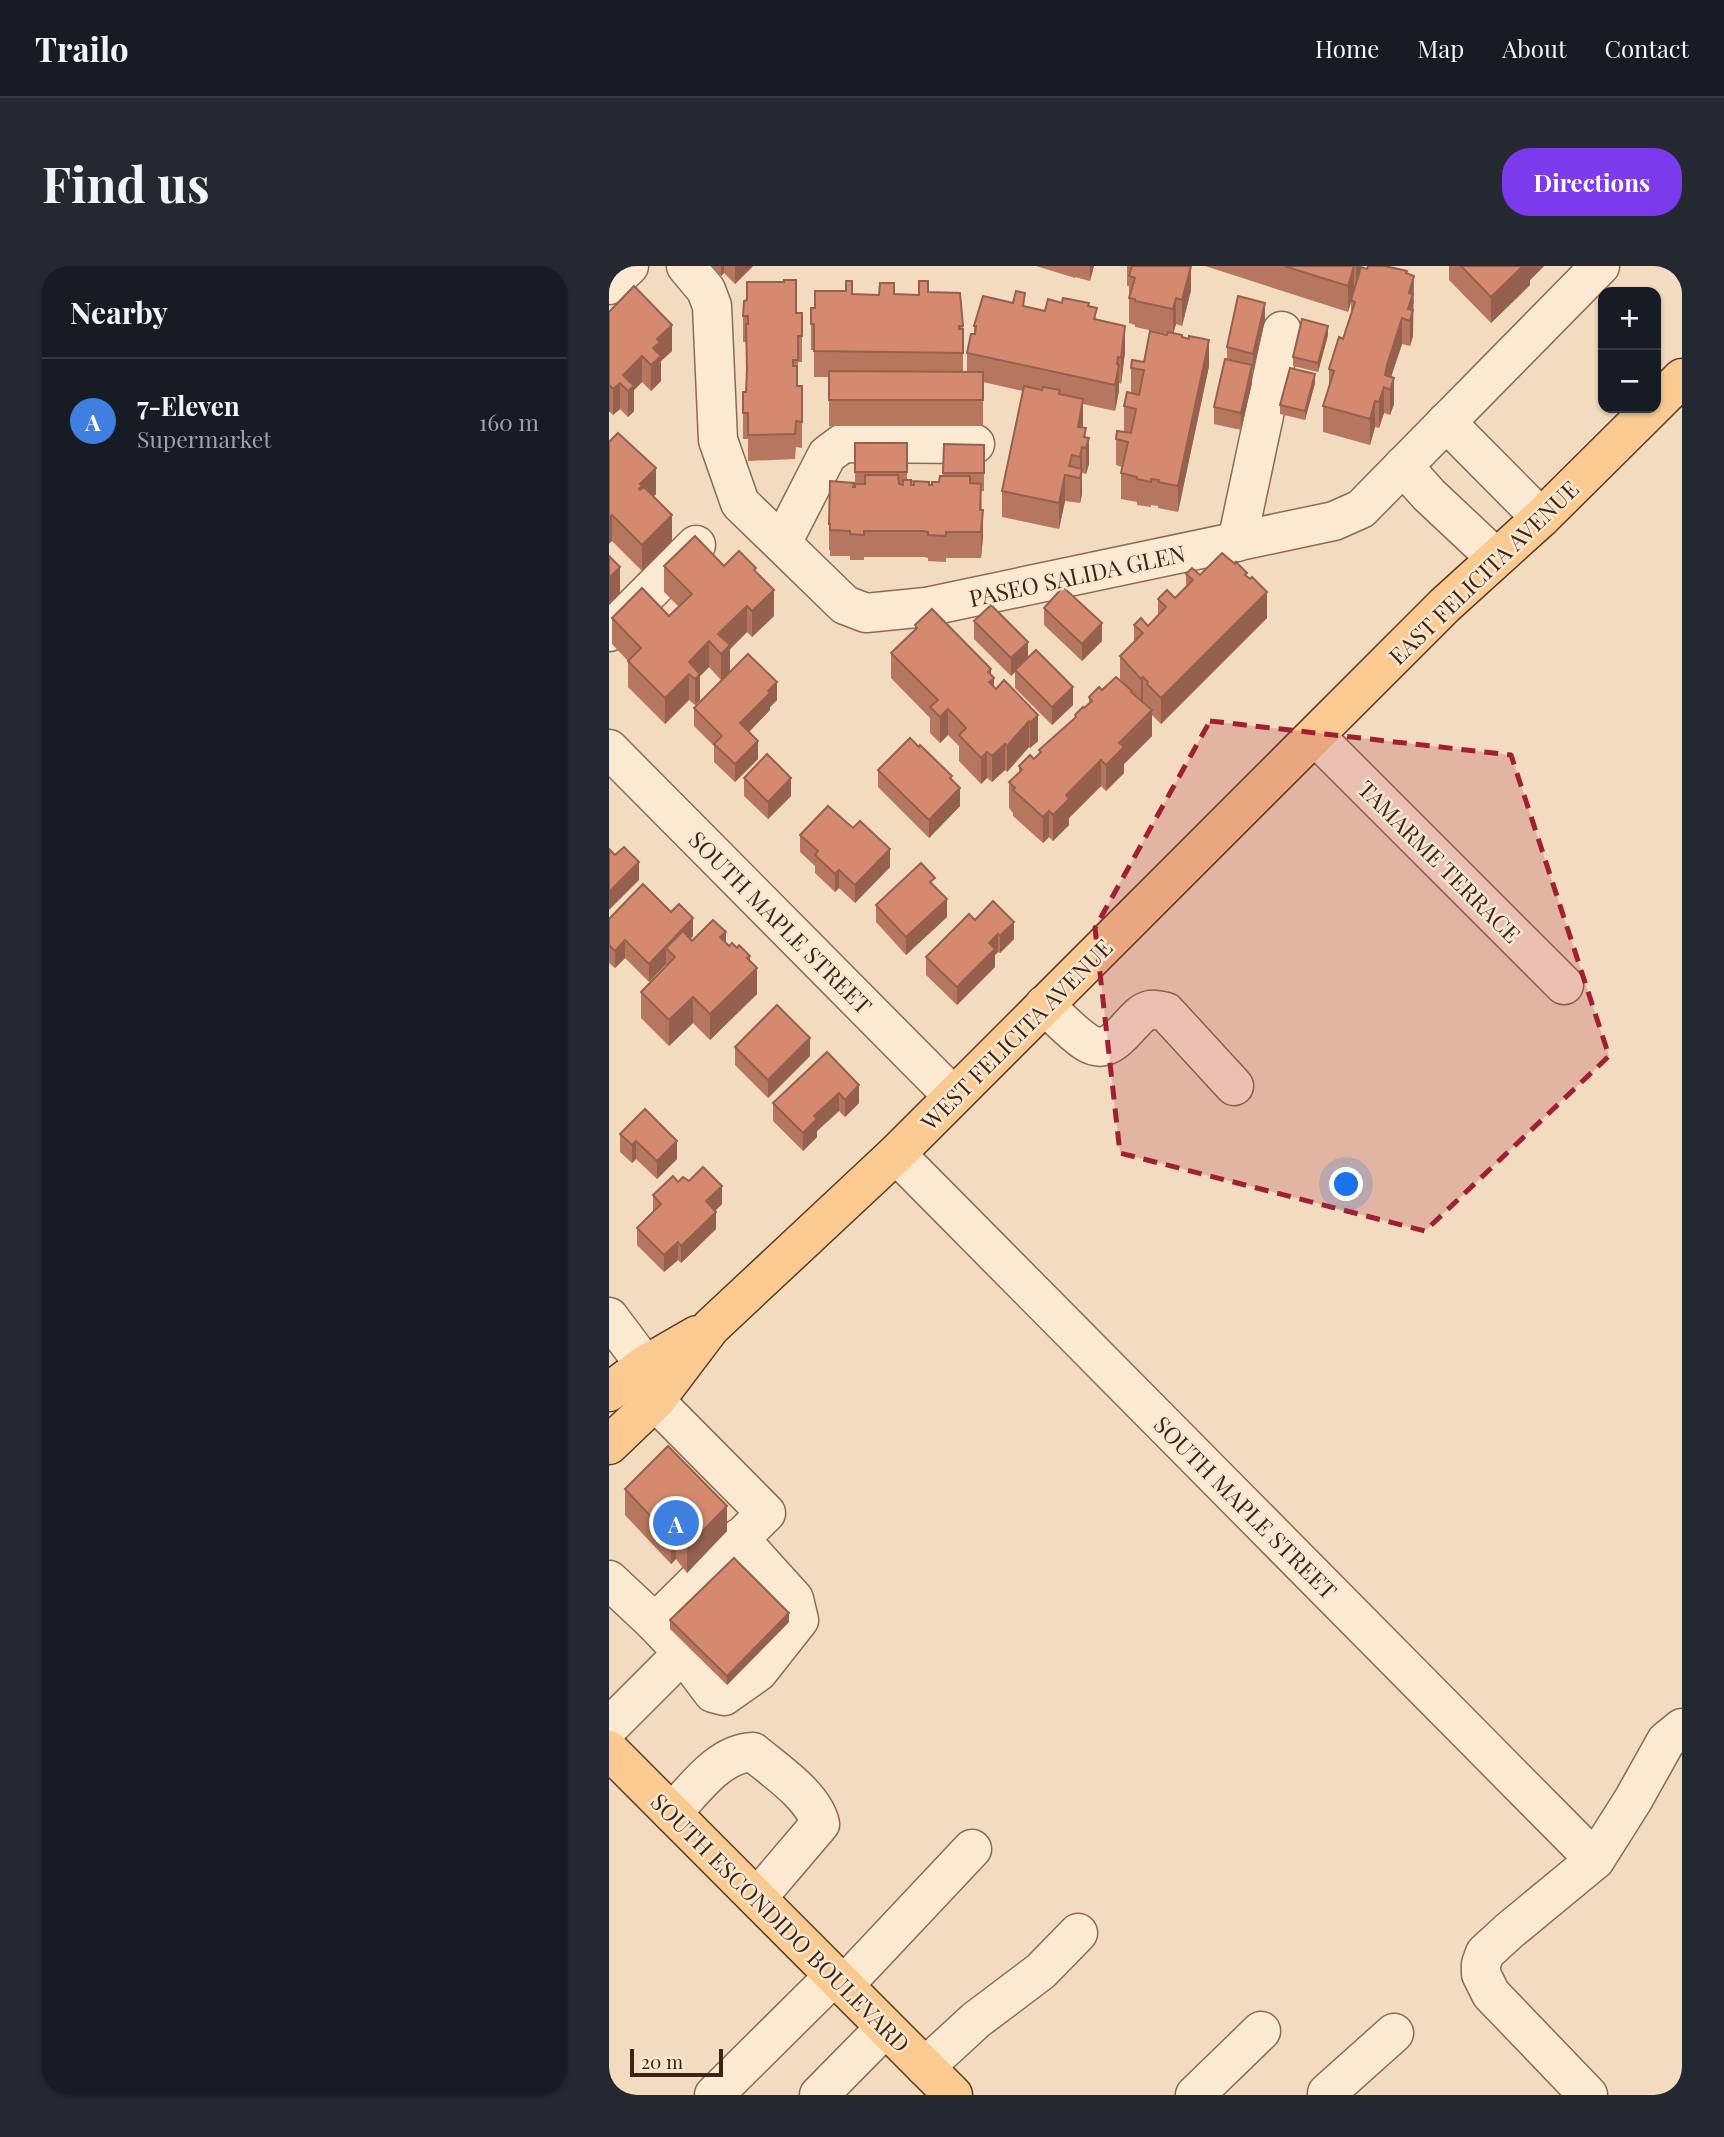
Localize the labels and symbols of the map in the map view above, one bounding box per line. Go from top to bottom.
street label: EAST FELICITA AVENUE [1381,473,1585,671]
street label: PASEO SALIDA GLEN [966,537,1188,613]
street label: TAMARME TERRACE [1352,773,1528,949]
street label: SOUTH MAPLE STREET [683,824,879,1020]
street label: WEST FELICITA AVENUE [913,931,1119,1137]
your location [1329,1167,1363,1201]
street label: SOUTH MAPLE STREET [1148,1409,1344,1605]
pin: A [653,1497,699,1549]
street label: SOUTH ESCONDIDO BOULEVARD [645,1786,917,2058]
scale bar [630,2046,723,2078]

